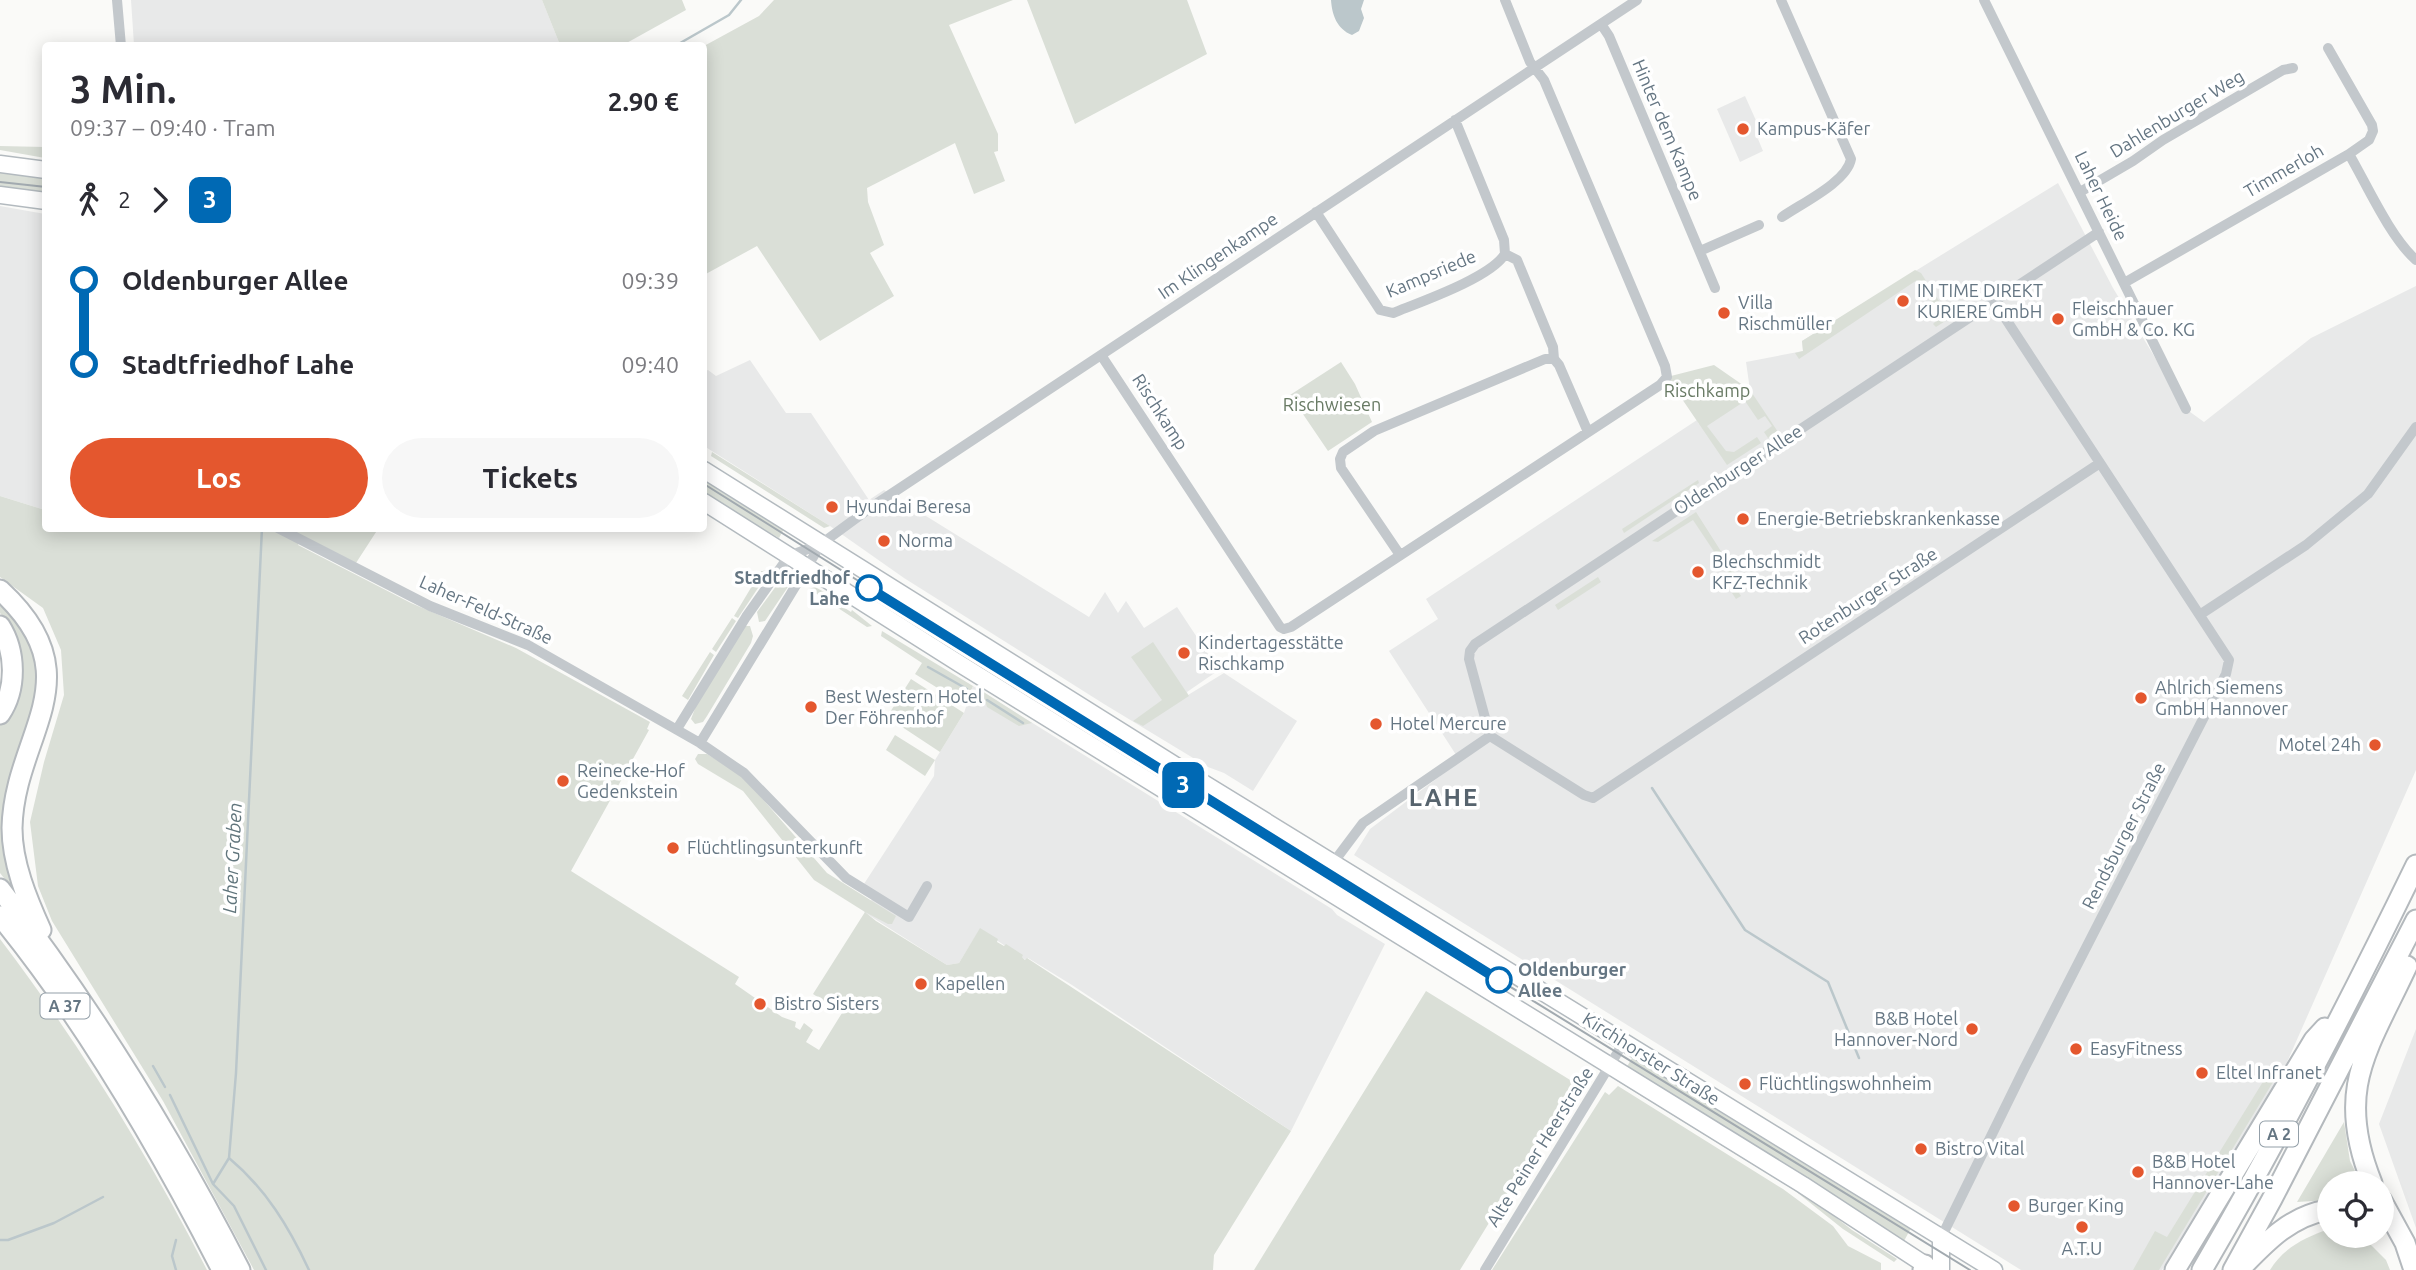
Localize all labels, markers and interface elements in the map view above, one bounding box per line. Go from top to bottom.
street label: Hinter dem Kampe [1629,56,1707,203]
street label: Dahlenburger Weg [2106,65,2247,161]
text: 3 Min. [70,68,176,110]
text: 2.90 € [608,87,679,116]
text: 09:37 – 09:40 · Tram [70,115,276,140]
place label: Kampus-Käfer [1757,118,1871,138]
marker: Kampus-Käfer [1735,121,1751,137]
street label: Timmerloh [2240,139,2327,201]
street label: Laher Heide [2072,148,2132,244]
icon: walk [70,181,108,219]
icon: forward [141,181,179,219]
text: 3 [203,186,217,213]
text: 2 [118,187,131,212]
street label: Im Klingenkampe [1154,208,1281,302]
street label: Kampsriede [1383,245,1479,301]
text: Oldenburger Allee [122,266,349,295]
text: 09:39 [621,268,679,293]
place label: IN TIME DIREKT KURIERE GmbH [1917,280,2043,321]
place label: Villa Rischmüller [1738,292,1832,333]
marker: IN TIME DIREKT KURIERE GmbH [1895,293,1911,309]
place label: Fleischhauer GmbH & Co. KG [2072,298,2195,339]
marker: Villa Rischmüller [1716,305,1732,321]
marker: Fleischhauer GmbH & Co. KG [2050,311,2066,327]
text: Stadtfriedhof Lahe [122,350,354,379]
text: 09:40 [621,352,679,377]
street label: Rischkamp [1129,370,1193,453]
park label: Rischkamp [1664,380,1750,400]
park label: Rischwiesen [1283,394,1381,414]
street label: Oldenburger Allee [1669,420,1806,518]
button: Los [70,438,368,518]
button: Tickets [382,438,679,518]
place label: Hyundai Beresa [846,496,971,516]
marker: Hyundai Beresa [824,499,840,515]
place label: Energie-Betriebskrankenkasse [1757,508,2000,528]
marker: Energie-Betriebskrankenkasse [1735,511,1751,527]
place label: Norma [898,530,953,550]
marker: Norma [876,533,892,549]
street label: Rotenburger Straße [1794,543,1940,647]
place label: Blechschmidt KFZ-Technik [1712,551,1821,592]
marker: Blechschmidt KFZ-Technik [1690,564,1706,580]
place label: Stadtfriedhof Lahe [734,567,851,608]
street label: Laher-Feld-Straße [417,571,556,647]
marker: Stadtfriedhof Lahe [856,575,882,601]
place label: Kindertagesstätte Rischkamp [1198,632,1344,673]
marker: Kindertagesstätte Rischkamp [1176,645,1192,661]
place label: Ahlrich Siemens GmbH Hannover [2155,677,2288,718]
place label: Best Western Hotel Der Föhrenhof [825,686,983,727]
marker: Ahlrich Siemens GmbH Hannover [2133,690,2149,706]
marker: Best Western Hotel Der Föhrenhof [803,699,819,715]
place label: Hotel Mercure [1390,713,1507,733]
marker: Hotel Mercure [1368,716,1384,732]
place label: Motel 24h [2278,734,2361,754]
marker: Motel 24h [2367,737,2383,753]
street label: Rendsburger Straße [2077,759,2169,912]
place label: Reinecke-Hof Gedenkstein [577,760,685,801]
line badge: 3 [1160,762,1206,808]
text: 3 [1176,771,1190,798]
marker: Reinecke-Hof Gedenkstein [555,773,571,789]
district label: LAHE [1409,784,1479,811]
water label: Laher Graben [218,802,246,914]
place label: Flüchtlingsunterkunft [687,837,863,857]
marker: Flüchtlingsunterkunft [665,840,681,856]
place label: Oldenburger Allee [1518,959,1627,1000]
marker: Oldenburger Allee [1486,967,1512,993]
place label: Kapellen [935,973,1005,993]
marker: Kapellen [913,976,929,992]
place label: Bistro Sisters [774,993,880,1013]
road number: A 37 [41,994,90,1018]
marker: Bistro Sisters [752,996,768,1012]
street label: Kirchhorster Straße [1579,1008,1724,1108]
place label: B&B Hotel Hannover-Nord [1834,1008,1958,1049]
marker: B&B Hotel Hannover-Nord [1964,1021,1980,1037]
place label: EasyFitness [2090,1038,2183,1058]
marker: EasyFitness [2068,1041,2084,1057]
place label: Eltel Infranet [2216,1062,2322,1082]
street label: Alte Peiner Heerstraße [1482,1063,1596,1230]
marker: Eltel Infranet [2194,1065,2210,1081]
place label: Flüchtlingswohnheim [1759,1073,1932,1093]
marker: Flüchtlingswohnheim [1737,1076,1753,1092]
road number: A 2 [2260,1122,2298,1146]
place label: Bistro Vital [1935,1138,2025,1158]
marker: Bistro Vital [1913,1141,1929,1157]
place label: B&B Hotel Hannover-Lahe [2152,1151,2274,1192]
marker: B&B Hotel Hannover-Lahe [2130,1164,2146,1180]
map controls [2317,1171,2394,1248]
button: locate [2317,1171,2394,1248]
place label: Burger King [2028,1195,2124,1215]
marker: Burger King [2006,1198,2022,1214]
marker: A.T.U [2074,1219,2090,1235]
place label: A.T.U [2062,1238,2102,1258]

